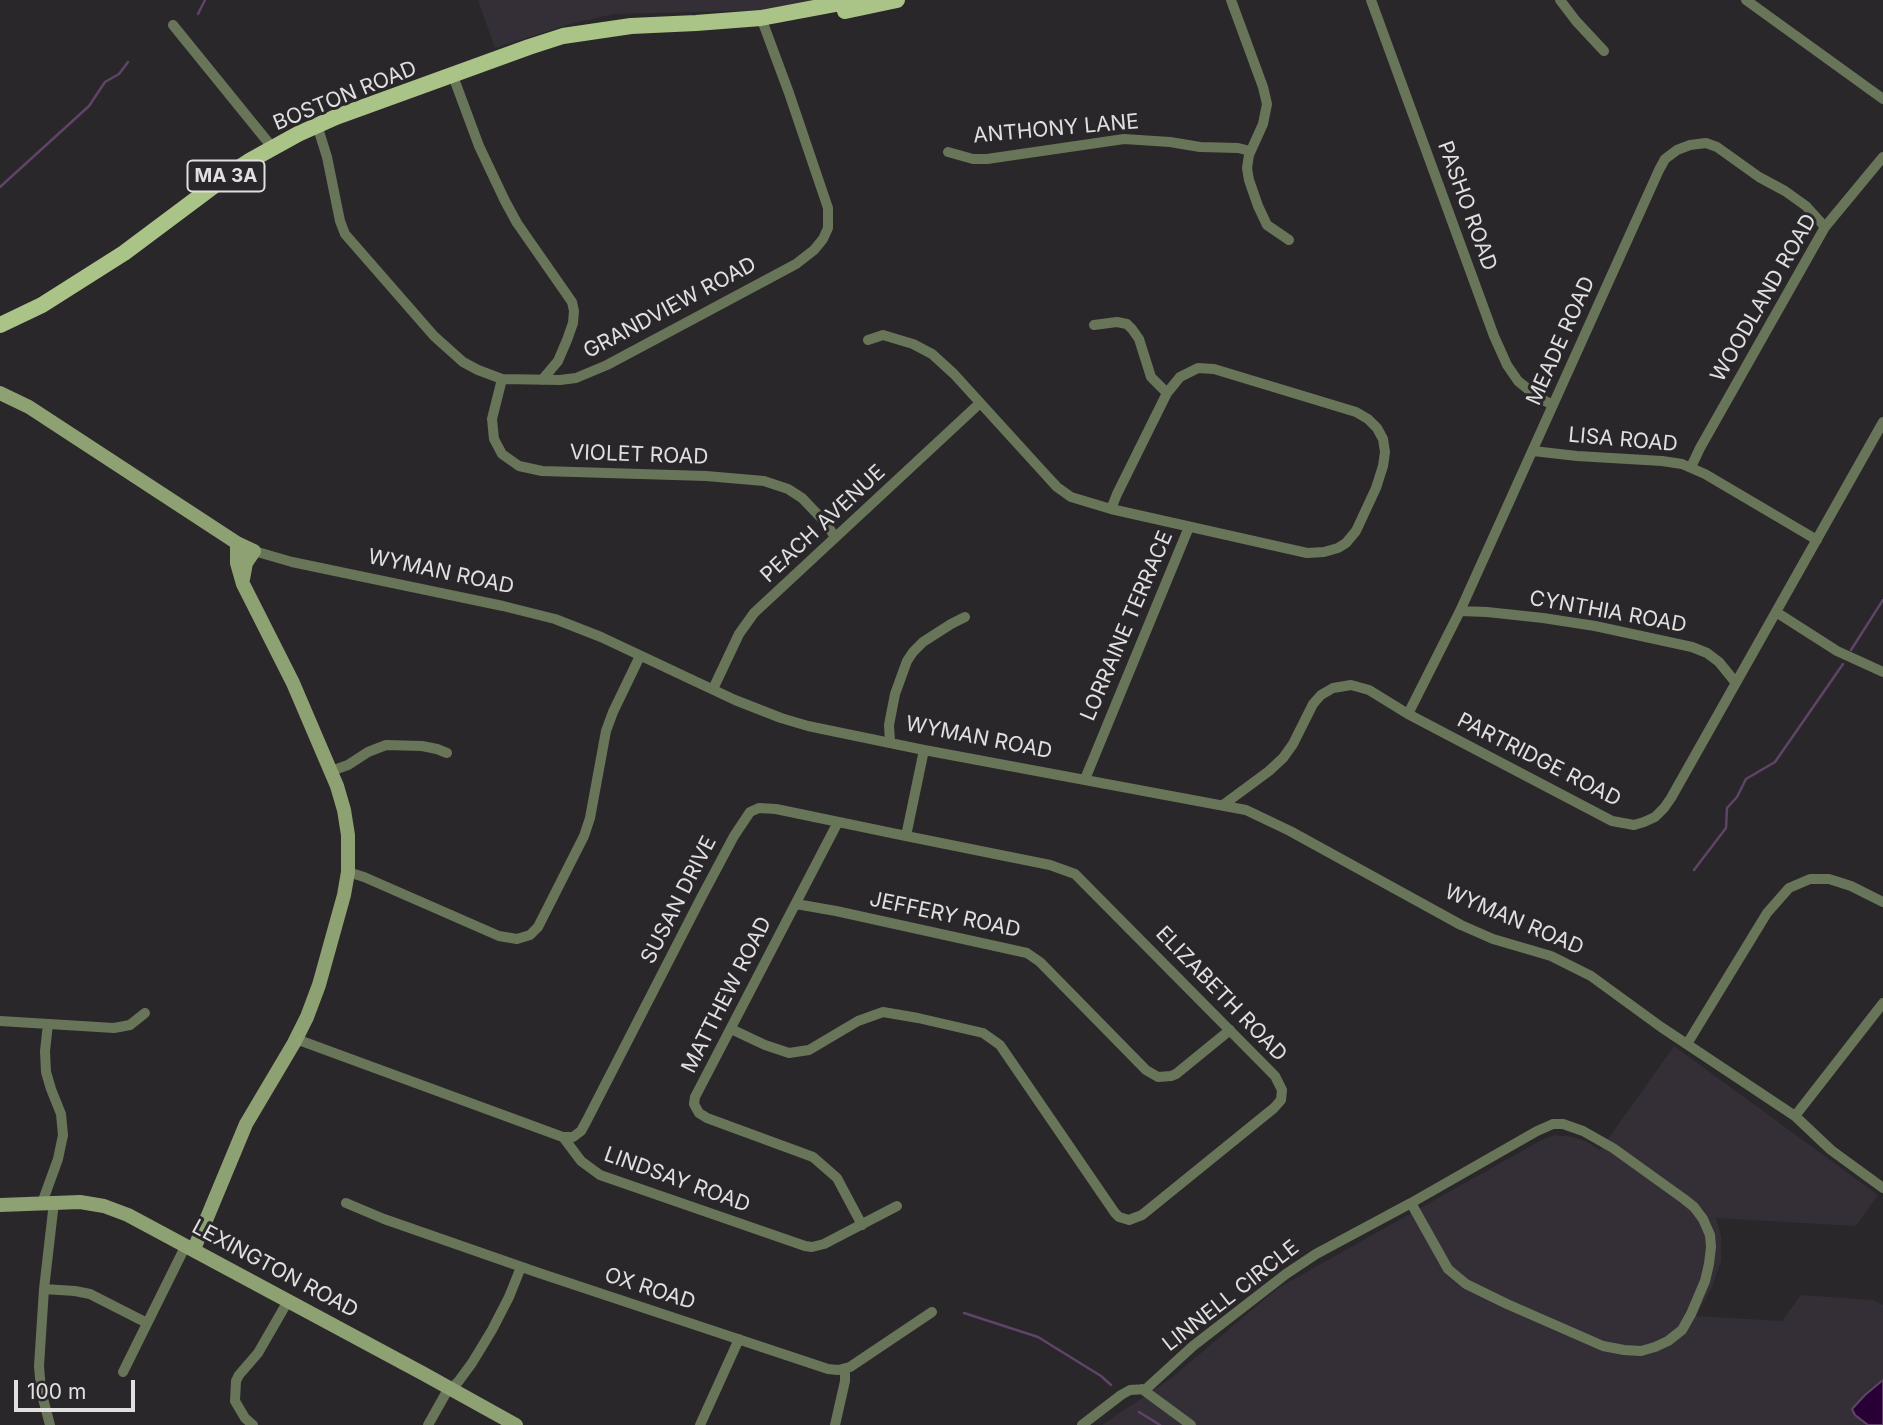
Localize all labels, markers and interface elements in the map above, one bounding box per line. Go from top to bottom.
street label: BOSTON ROAD [270,56,420,136]
street label: ANTHONY LANE [972,109,1140,149]
street label: PASHO ROAD [1432,138,1502,274]
road number: MA 3A [188,160,264,192]
street label: WOODLAND ROAD [1706,210,1822,386]
street label: GRANDVIEW ROAD [579,252,761,364]
street label: MEADE ROAD [1521,273,1601,409]
street label: LISA ROAD [1567,423,1679,457]
street label: VIOLET ROAD [569,440,709,470]
street label: PEACH AVENUE [756,460,890,588]
street label: LORRAINE TERRACE [1076,527,1178,725]
street label: WYMAN ROAD [366,544,516,600]
street label: CYNTHIA ROAD [1527,586,1689,638]
street label: PARTRIDGE ROAD [1453,708,1625,812]
street label: WYMAN ROAD [904,711,1054,765]
street label: SUSAN DRIVE [636,832,722,968]
street label: WYMAN ROAD [1441,879,1587,961]
street label: JEFFERY ROAD [867,887,1023,943]
street label: MATTHEW ROAD [677,913,777,1077]
street label: ELIZABETH ROAD [1150,921,1292,1067]
street label: LINDSAY ROAD [601,1142,753,1218]
street label: LEXINGTON ROAD [188,1215,362,1323]
street label: LINNELL CIRCLE [1158,1235,1304,1357]
street label: OX ROAD [601,1262,699,1316]
scale bar [18,1366,138,1410]
text: 100 m [27,1379,86,1404]

